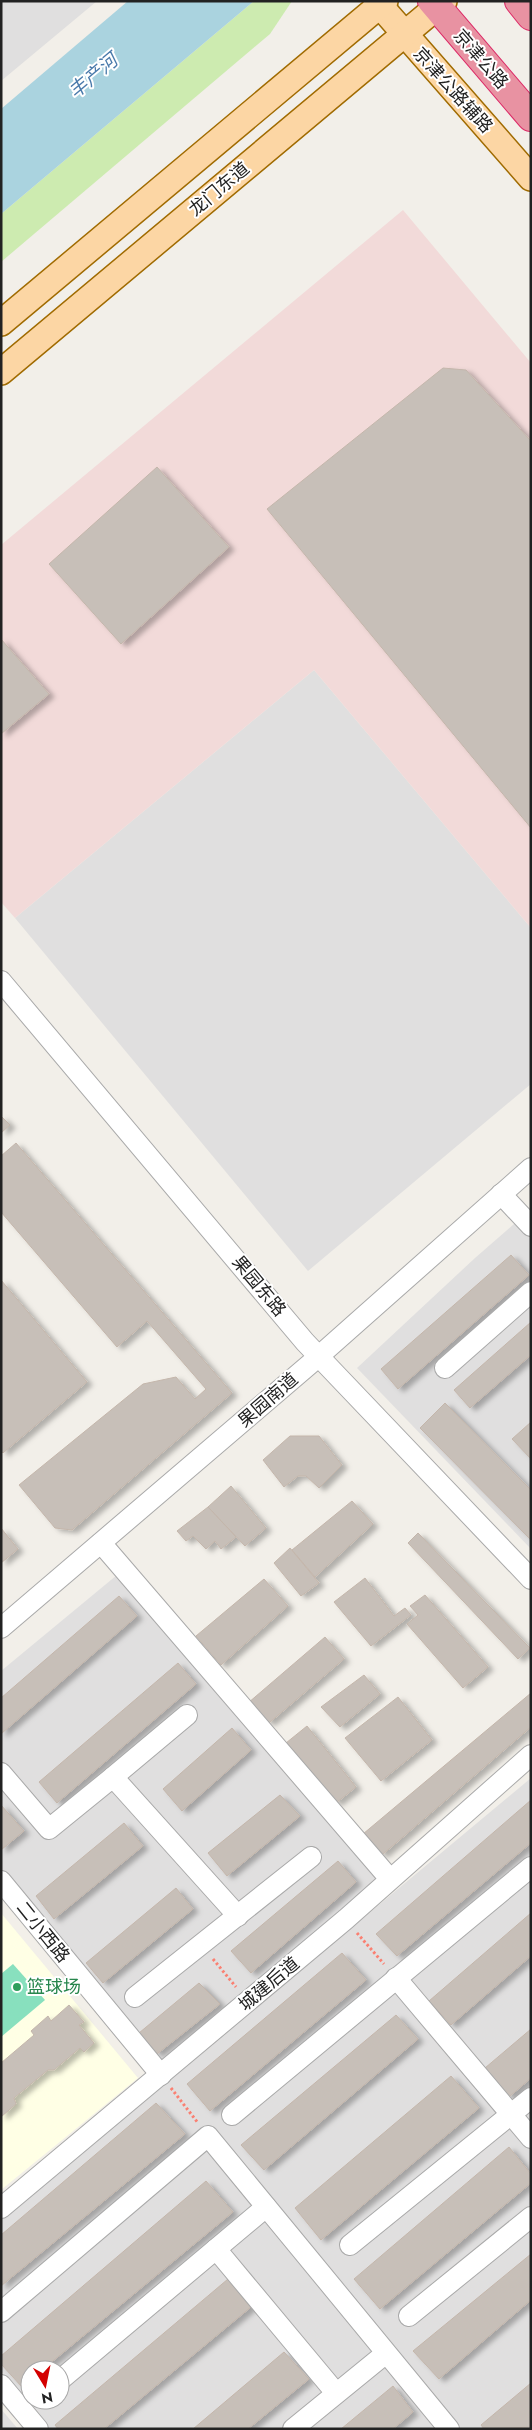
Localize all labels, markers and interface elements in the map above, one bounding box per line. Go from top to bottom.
street label: 京津公路 [448,23,514,95]
street label: 京津公路辅路 [407,41,499,139]
water label: 丰产河 [62,45,127,105]
street label: 龙门东道 [183,156,255,222]
street label: 果园东路 [226,1250,292,1322]
street label: 果园南道 [232,1367,304,1433]
street label: 二小西路 [10,1896,76,1968]
street label: 城建后道 [233,1951,305,2017]
place label: 篮球场 [27,1974,81,2000]
marker: 篮球场 [11,1981,23,1993]
north arrow [20,2360,70,2410]
text: N [40,2387,54,2409]

